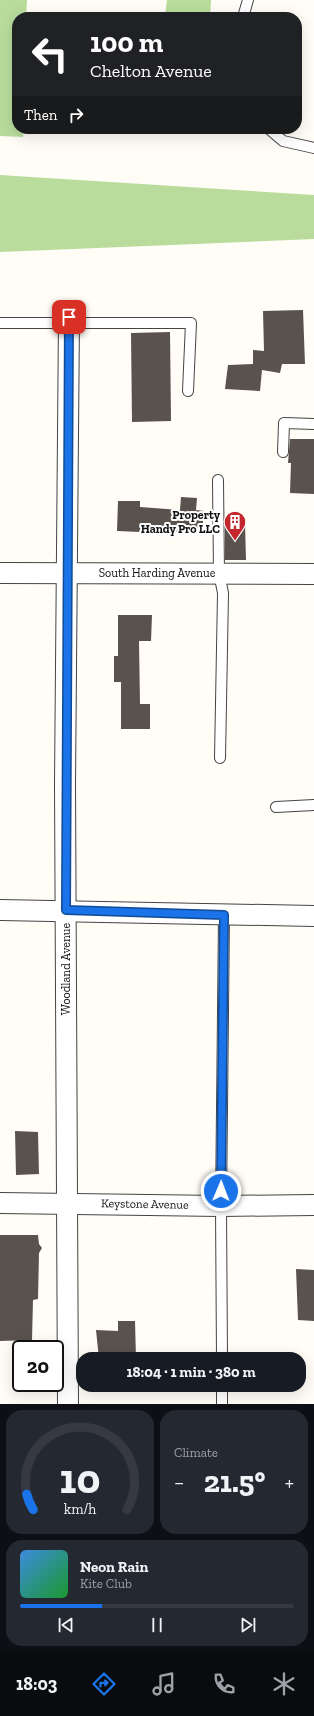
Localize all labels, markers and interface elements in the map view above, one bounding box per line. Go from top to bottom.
text: 100 m [90,26,163,59]
icon: left [24,28,76,80]
text: Chelton Avenue [90,60,212,82]
icon: right [65,104,87,126]
text: Then [24,106,57,124]
pin [52,300,86,334]
icon: arrive [58,306,80,328]
place label: Property Handy Pro LLC [141,508,221,536]
building icon: Property Handy Pro LLC [222,509,248,542]
street label: South Harding Avenue [99,566,216,580]
street label: Woodland Avenue [59,922,73,1015]
position arrow [200,1170,242,1212]
street label: Keystone Avenue [101,1196,189,1212]
speed limit sign: 20 [12,1340,64,1392]
text: 18:04 · 1 min · 380 m [126,1363,256,1381]
text: Climate [174,1445,218,1460]
text: 10 [60,1454,100,1504]
text: 21.5° [204,1464,265,1500]
text: − [174,1469,184,1496]
text: + [285,1469,294,1496]
text: km/h [64,1501,96,1518]
text: Neon Rain [80,1558,148,1576]
text: Kite Club [80,1576,132,1591]
icon: previous [55,1614,77,1636]
icon: pause [146,1614,168,1636]
icon: next [237,1614,259,1636]
icon: directions [90,1670,118,1698]
icon: music [150,1670,178,1698]
icon: phone [210,1670,238,1698]
icon: climate [270,1670,298,1698]
text: 18:03 [16,1673,57,1695]

